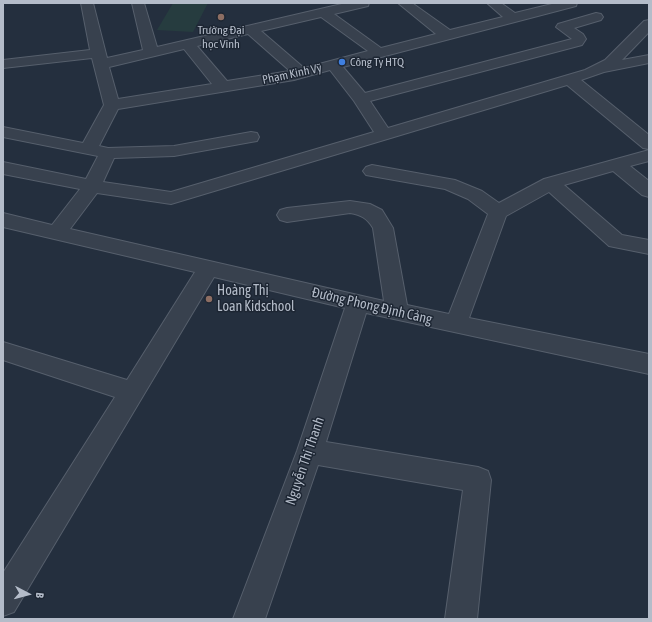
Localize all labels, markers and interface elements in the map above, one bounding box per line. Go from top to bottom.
marker: Trường Đại học Vinh [216,12,226,22]
place label: Trường Đại học Vinh [197,23,245,51]
place label: Công Ty HTQ [350,55,404,69]
marker: Công Ty HTQ [337,57,347,67]
street label: Phạm Kinh Vỹ [261,61,323,87]
place label: Hoàng Thị Loan Kidschool [217,283,295,316]
street label: Đường Phong Định Cảng [310,284,434,328]
marker: Hoàng Thị Loan Kidschool [204,294,214,304]
street label: Nguyễn Thị Thanh [282,415,328,507]
north arrow [8,574,48,614]
text: B [34,592,46,598]

